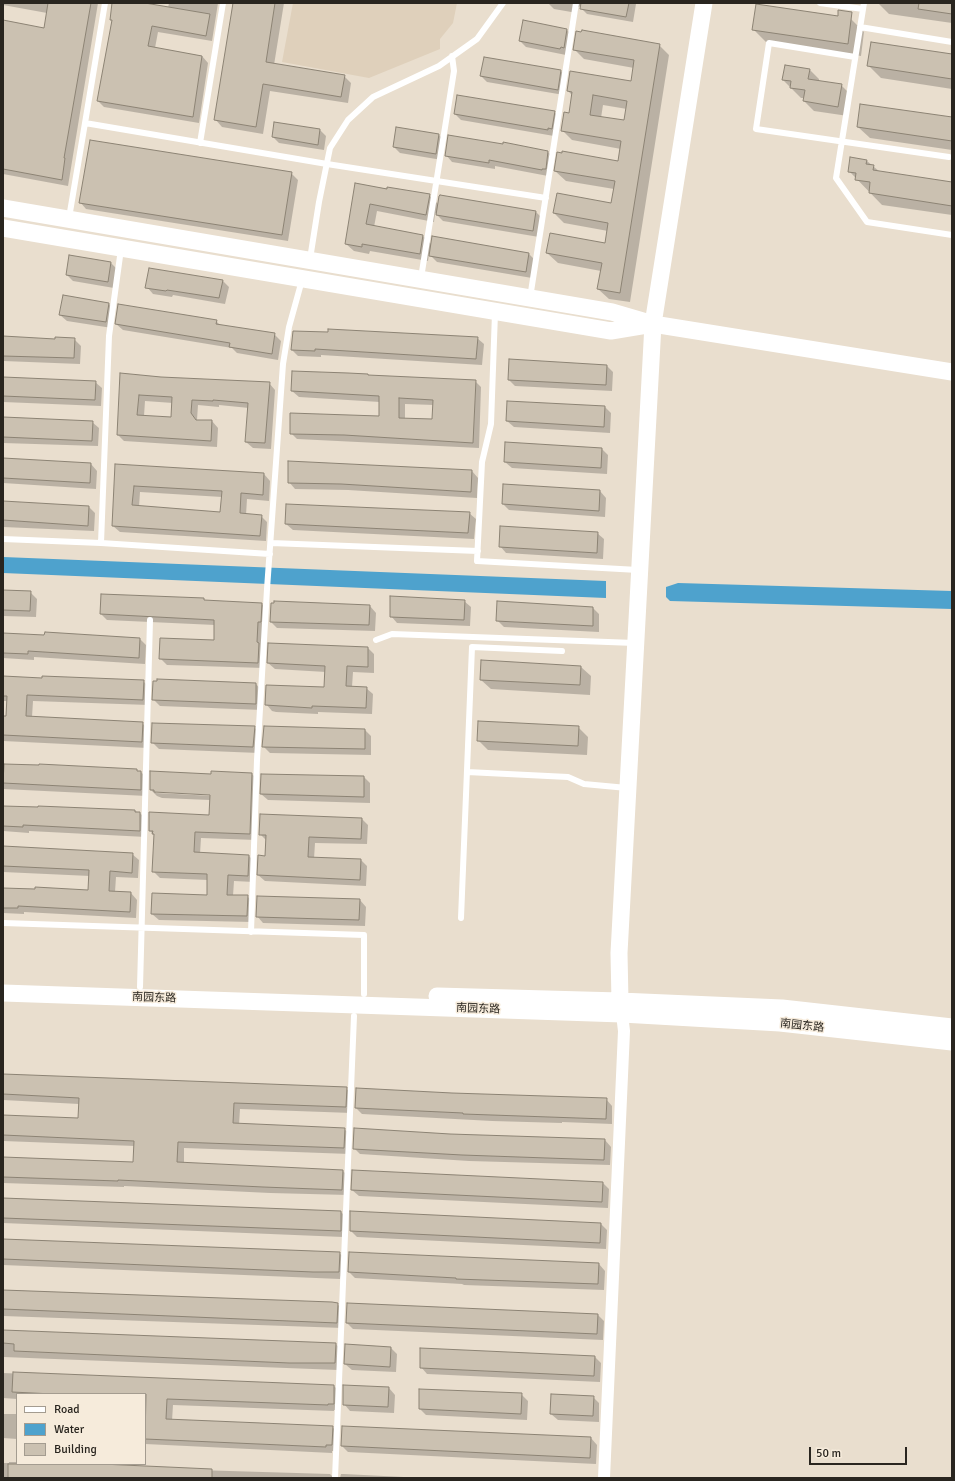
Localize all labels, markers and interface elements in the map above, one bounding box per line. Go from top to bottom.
street label: 南园东路 [132,991,176,1005]
street label: 南园东路 [456,1002,500,1016]
street label: 南园东路 [779,1017,825,1035]
legend [16,1393,146,1465]
text: Road [54,1402,80,1417]
text: Water [54,1422,84,1437]
scale bar [811,1439,909,1465]
text: Building [54,1442,97,1457]
text: 50 m [816,1446,841,1461]

